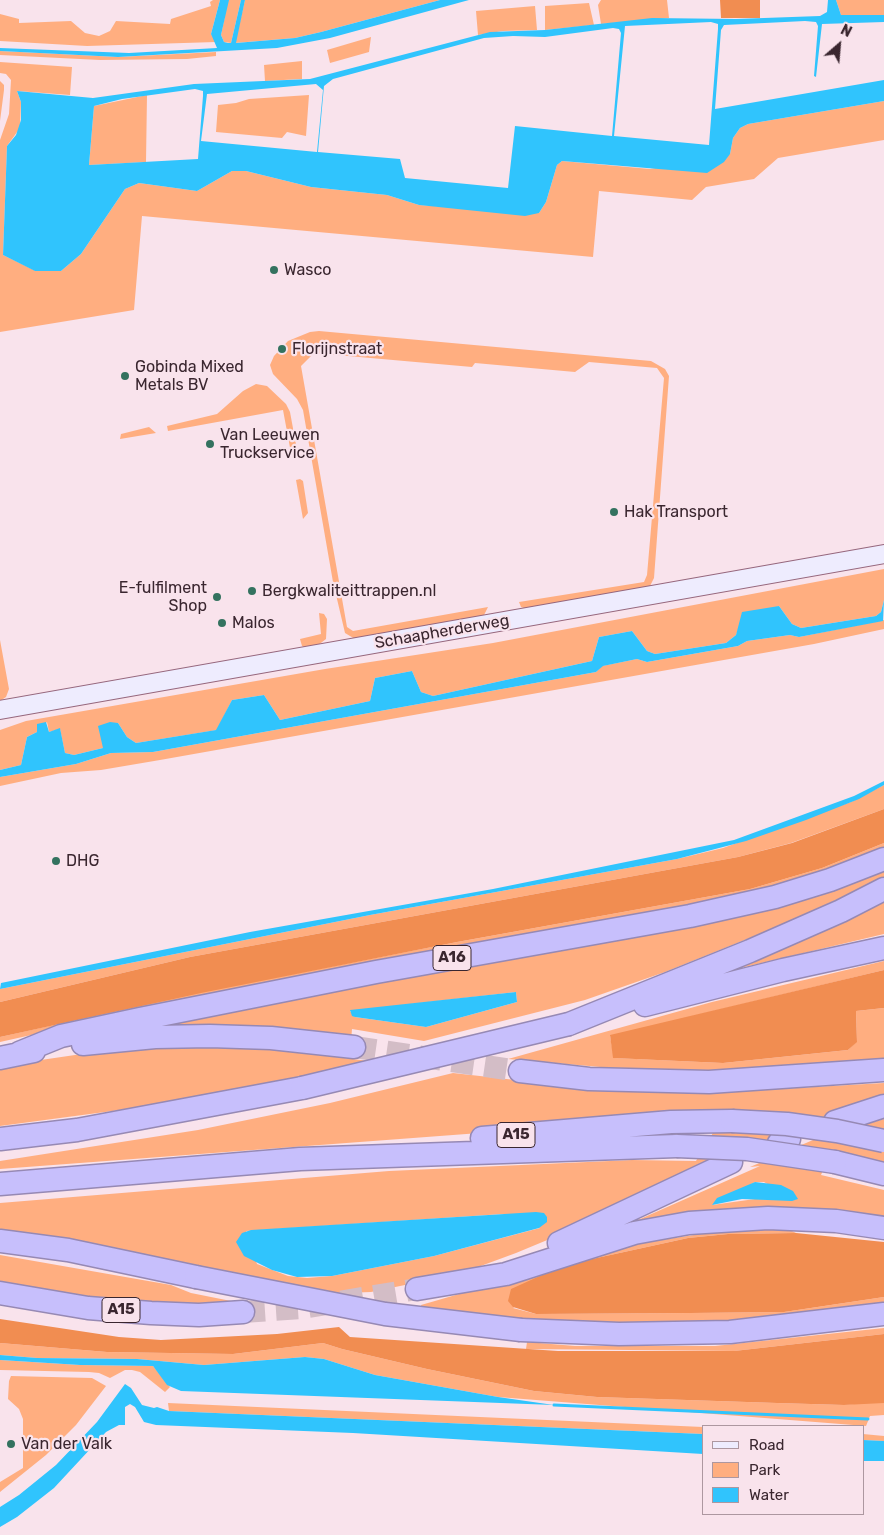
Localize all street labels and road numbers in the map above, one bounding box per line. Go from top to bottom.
street label: Schaapherderweg [373,611,511,653]
road number: A16 [433,946,471,970]
road number: A15 [497,1122,535,1148]
road number: A15 [102,1298,140,1322]

